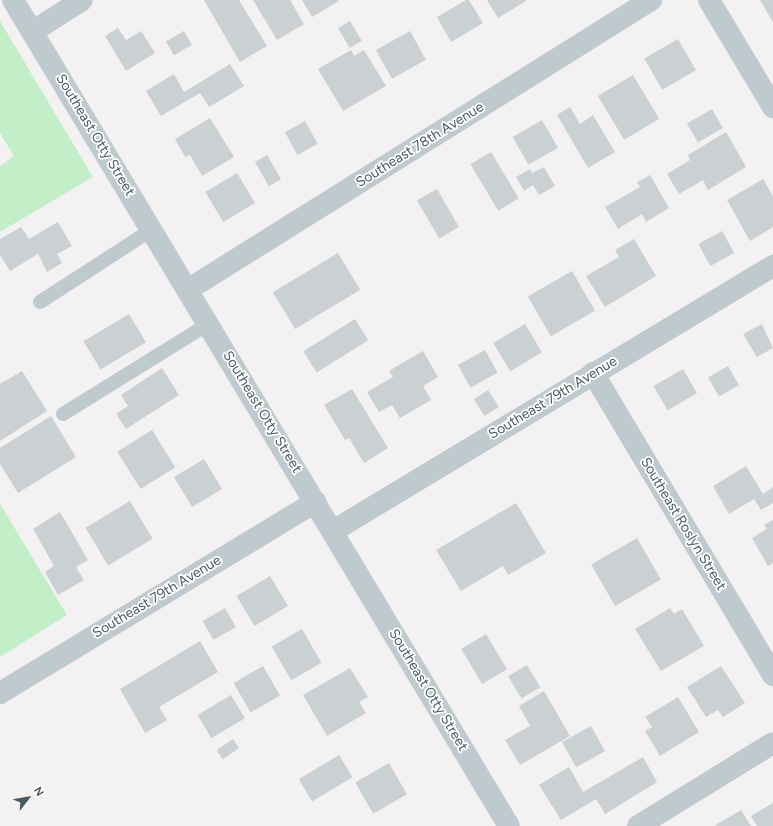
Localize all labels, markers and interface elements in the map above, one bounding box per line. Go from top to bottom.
street label: Southeast Otty Street [52,71,138,199]
street label: Southeast 78th Avenue [353,99,487,191]
street label: Southeast Otty Street [219,348,305,476]
street label: Southeast 79th Avenue [486,353,620,443]
street label: Southeast Roslyn Street [637,455,729,593]
street label: Southeast 79th Avenue [90,552,224,642]
street label: Southeast Otty Street [385,626,471,754]
north arrow [8,778,48,818]
text: N [31,785,46,799]

